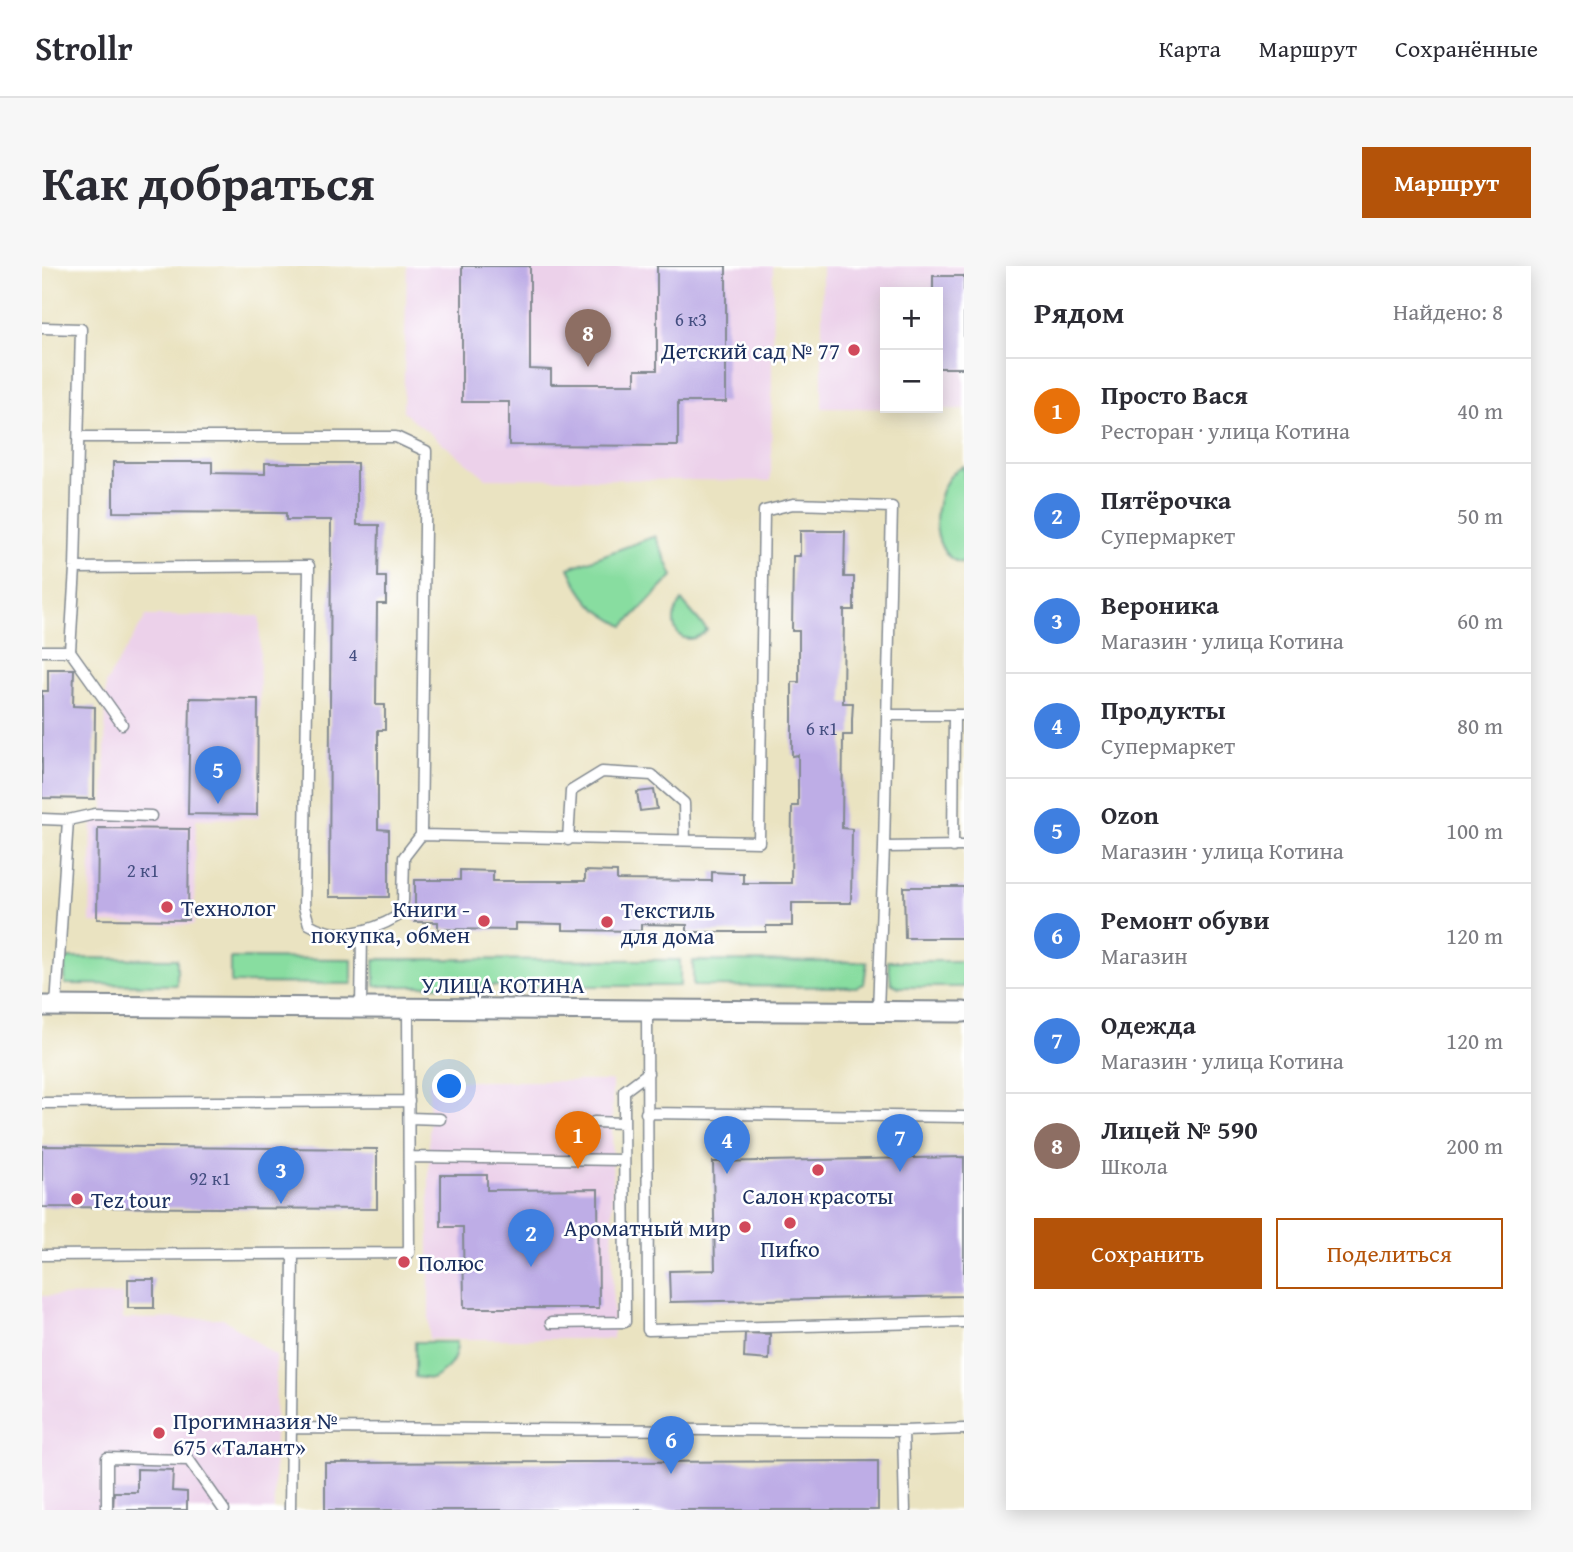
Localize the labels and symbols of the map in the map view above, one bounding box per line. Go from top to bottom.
house number: 6 к3 [675,305,707,333]
pin: 8 [565,309,611,367]
place label: Детский сад № 77 [660,334,840,367]
marker: Детский сад № 77 [846,342,862,358]
house number: 4 [348,640,358,668]
house number: 6 к1 [806,714,838,742]
pin: 5 [195,746,241,804]
house number: 2 к1 [127,856,159,884]
place label: Технолог [181,891,276,924]
place label: Книги - покупка, обмен [311,892,470,951]
place label: Текстиль для дома [621,893,715,952]
marker: Технолог [159,899,175,915]
marker: Книги - покупка, обмен [476,913,492,929]
marker: Текстиль для дома [599,914,615,930]
street label: УЛИЦА КОТИНА [421,968,585,1001]
your location [432,1069,466,1103]
pin: 1 [555,1111,601,1169]
pin: 7 [877,1114,923,1172]
pin: 4 [704,1116,750,1174]
pin: 3 [258,1146,304,1204]
marker: Салон красоты [810,1162,826,1178]
house number: 92 к1 [189,1164,231,1192]
place label: Салон красоты [743,1179,893,1212]
place label: Tez tour [91,1183,171,1216]
marker: Tez tour [69,1191,85,1207]
pin: 2 [508,1209,554,1267]
place label: Ароматный мир [564,1211,731,1244]
marker: Пиfко [782,1215,798,1231]
marker: Ароматный мир [737,1219,753,1235]
place label: Пиfко [760,1232,820,1265]
place label: Полюс [418,1246,484,1279]
marker: Полюс [396,1254,412,1270]
place label: Прогимназия № 675 «Талант» [173,1404,338,1463]
pin: 6 [648,1416,694,1474]
marker: Прогимназия № 675 «Талант» [151,1425,167,1441]

